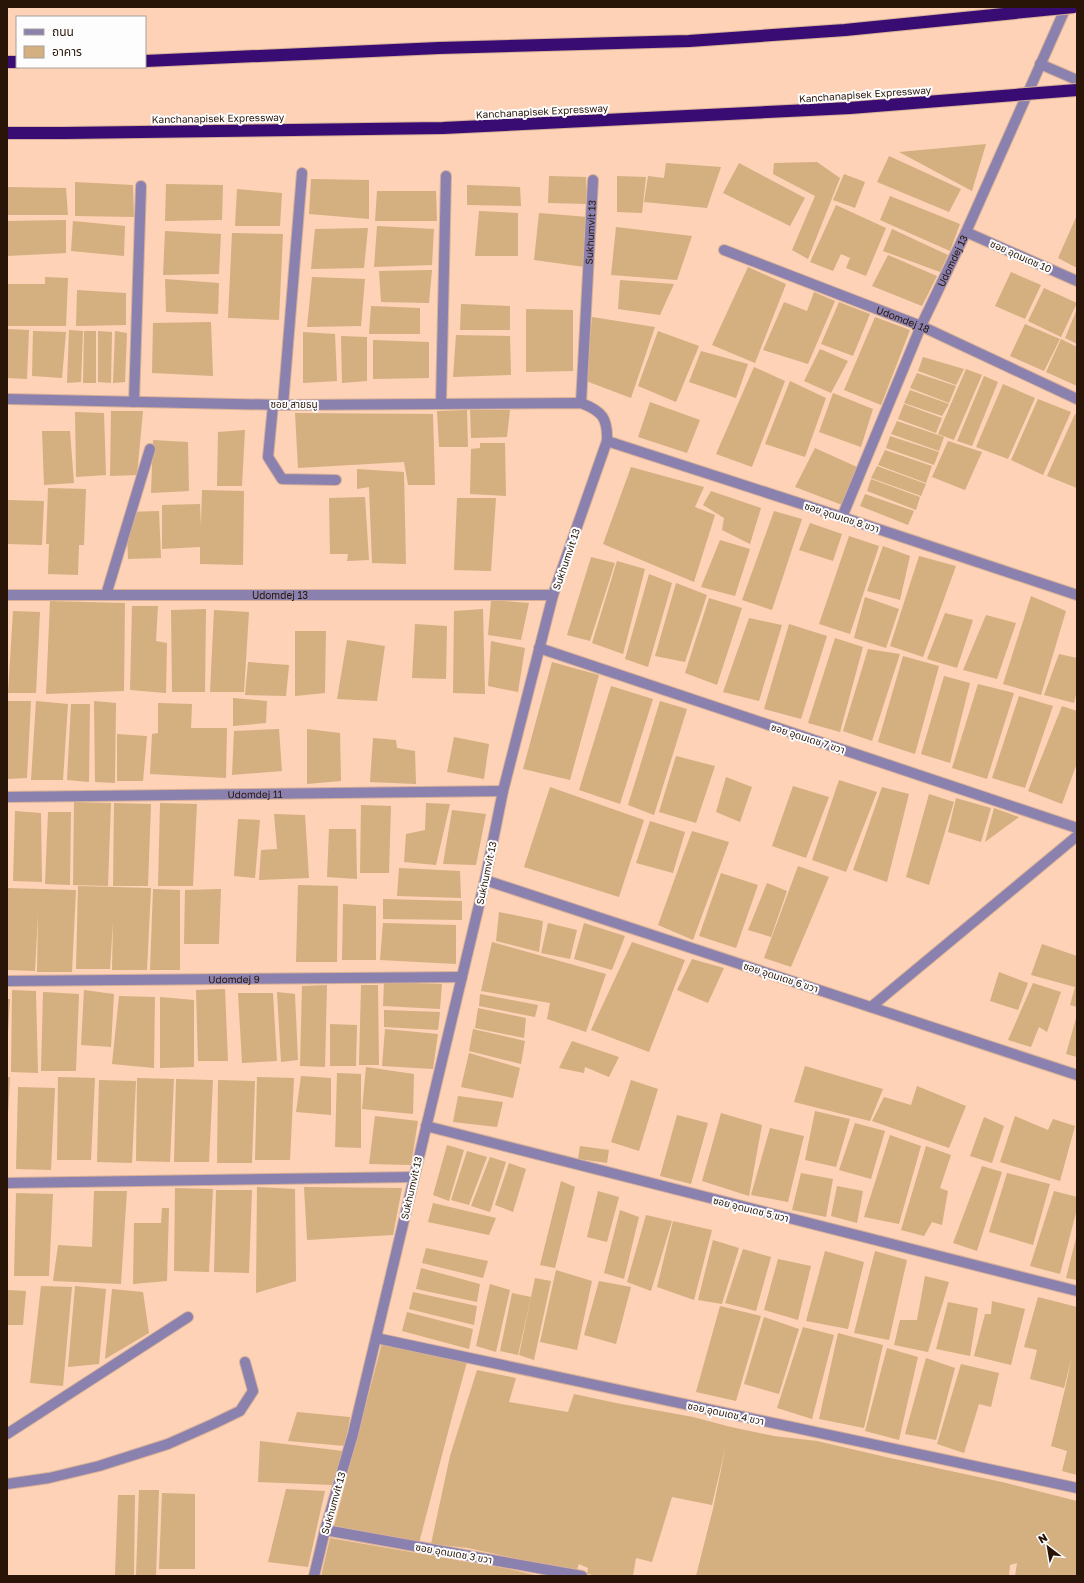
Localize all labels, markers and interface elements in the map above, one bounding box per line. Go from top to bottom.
legend [16,16,146,68]
text: ถนน [52,24,74,39]
text: อาคาร [52,44,82,59]
street label: Kanchanapisek Expressway [798,83,932,105]
street label: Kanchanapisek Expressway [475,102,609,120]
street label: Kanchanapisek Expressway [152,111,285,125]
street label: Sukhumvit 13 [582,200,598,265]
street label: Udomdej 13 [935,233,970,289]
street label: ซอย อุดมเดช 10 [988,237,1054,276]
street label: Udomdej 18 [875,303,932,335]
street label: ซอย สายธนู [270,398,318,411]
street label: ซอย อุดมเดช 8 ขวา [803,499,881,536]
street label: Sukhumvit 13 [550,526,582,591]
street label: Udomdej 13 [252,589,308,601]
street label: ซอย อุดมเดช 7 ขวา [769,720,846,757]
street label: Udomdej 11 [227,788,283,800]
street label: Sukhumvit 13 [473,840,499,906]
street label: ซอย อุดมเดช 6 ขวา [742,959,820,996]
street label: Udomdej 9 [208,973,260,985]
street label: Sukhumvit 13 [398,1155,424,1221]
street label: ซอย อุดมเดช 5 ขวา [712,1194,790,1225]
street label: ซอย อุดมเดช 4 ขวา [686,1399,765,1428]
street label: Sukhumvit 13 [318,1470,348,1536]
north arrow [1028,1527,1068,1567]
text: N [1036,1530,1050,1546]
street label: ซอย อุดมเดช 3 ขวา [415,1540,493,1567]

